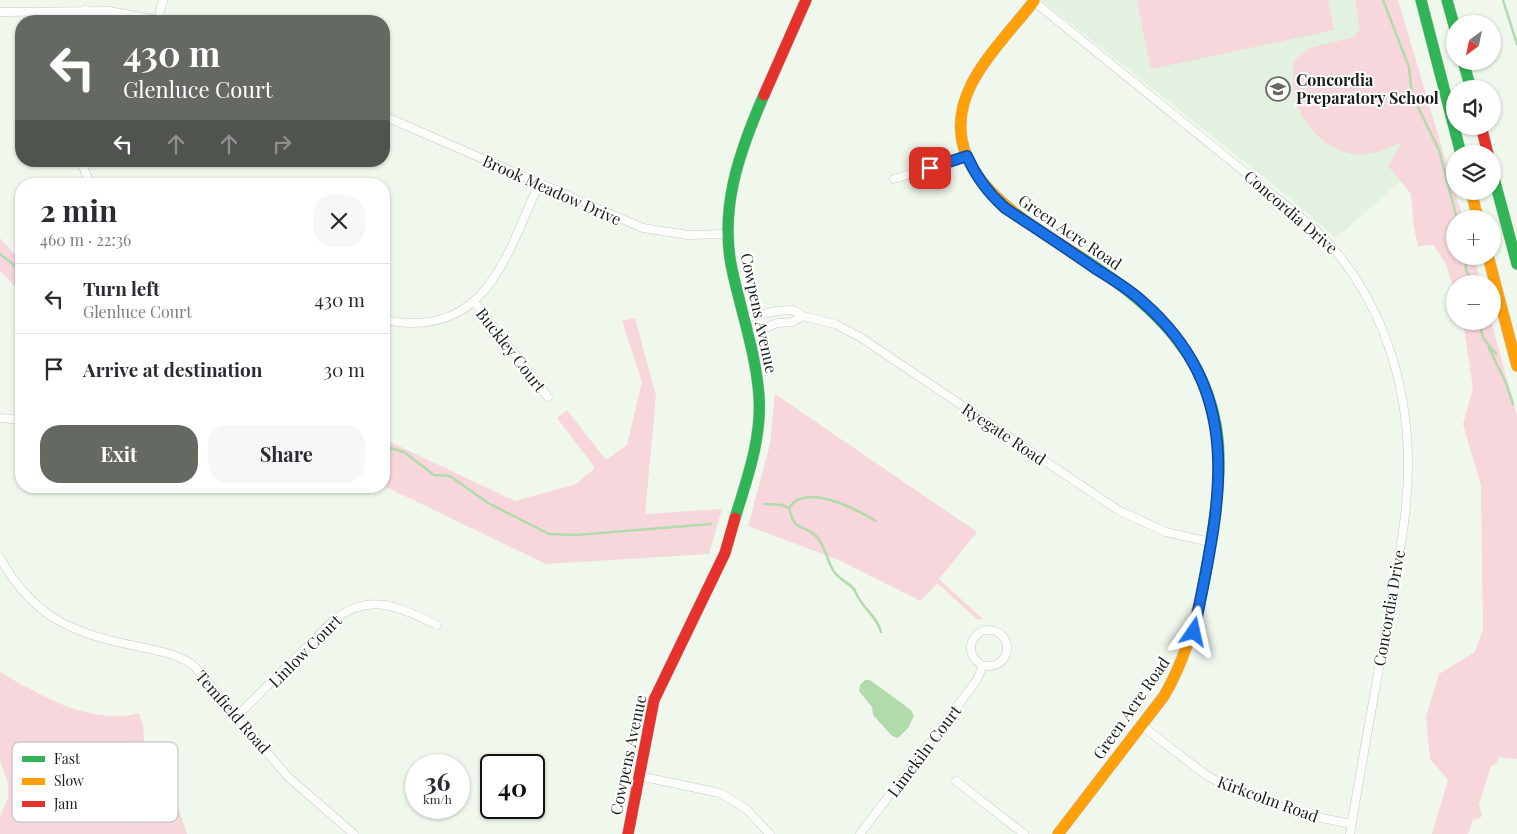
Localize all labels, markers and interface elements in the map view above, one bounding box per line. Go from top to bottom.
north arrow [1446,15,1501,70]
map controls [1446,15,1501,330]
text: 430 m [123,29,220,76]
icon: left [40,35,105,100]
place label: Concordia Preparatory School [1296,69,1439,108]
text: Glenluce Court [123,74,273,104]
school or university icon: Concordia Preparatory School [1265,76,1291,102]
button: sound [1446,80,1501,135]
icon: left [109,130,137,158]
icon: ahead [162,130,190,158]
icon: ahead [215,130,243,158]
icon: right [268,130,296,158]
button: layers [1446,145,1501,200]
pin [909,147,951,189]
street label: Brook Meadow Drive [480,150,625,230]
icon: arrive [916,154,944,182]
street label: Concordia Drive [1240,165,1343,258]
street label: Green Acre Road [1015,189,1126,274]
text: 2 min [40,190,117,230]
button: close [313,195,365,247]
button: + [1446,210,1501,265]
text: 460 m · 22:36 [40,229,131,250]
street label: Cowpens Avenue [737,251,782,375]
text: Turn left [83,275,160,301]
button: − [1446,275,1501,330]
icon: left [40,285,68,313]
text: 430 m [314,286,365,312]
text: Glenluce Court [83,301,192,322]
street label: Buckley Court [472,303,551,396]
icon: arrive [40,355,68,383]
text: Arrive at destination [83,356,263,382]
text: 30 m [323,356,365,382]
street label: Ryegate Road [958,398,1050,469]
button: Exit [40,425,198,483]
button: Share [208,425,365,483]
street label: Concordia Drive [1368,548,1409,668]
position arrow [1167,605,1219,657]
street label: Linlow Court [264,610,346,691]
street label: Green Acre Road [1087,652,1174,763]
street label: Temfield Road [191,666,275,758]
street label: Cowpens Avenue [605,693,650,817]
street label: Limekiln Court [882,700,965,801]
legend [12,742,178,822]
text: Fast [54,749,81,768]
speed limit sign: 40 [480,754,545,819]
text: 36 [424,764,451,797]
text: Slow [54,771,84,790]
street label: Kirkcolm Road [1215,771,1322,827]
text: km/h [423,791,452,807]
text: Jam [53,794,78,813]

